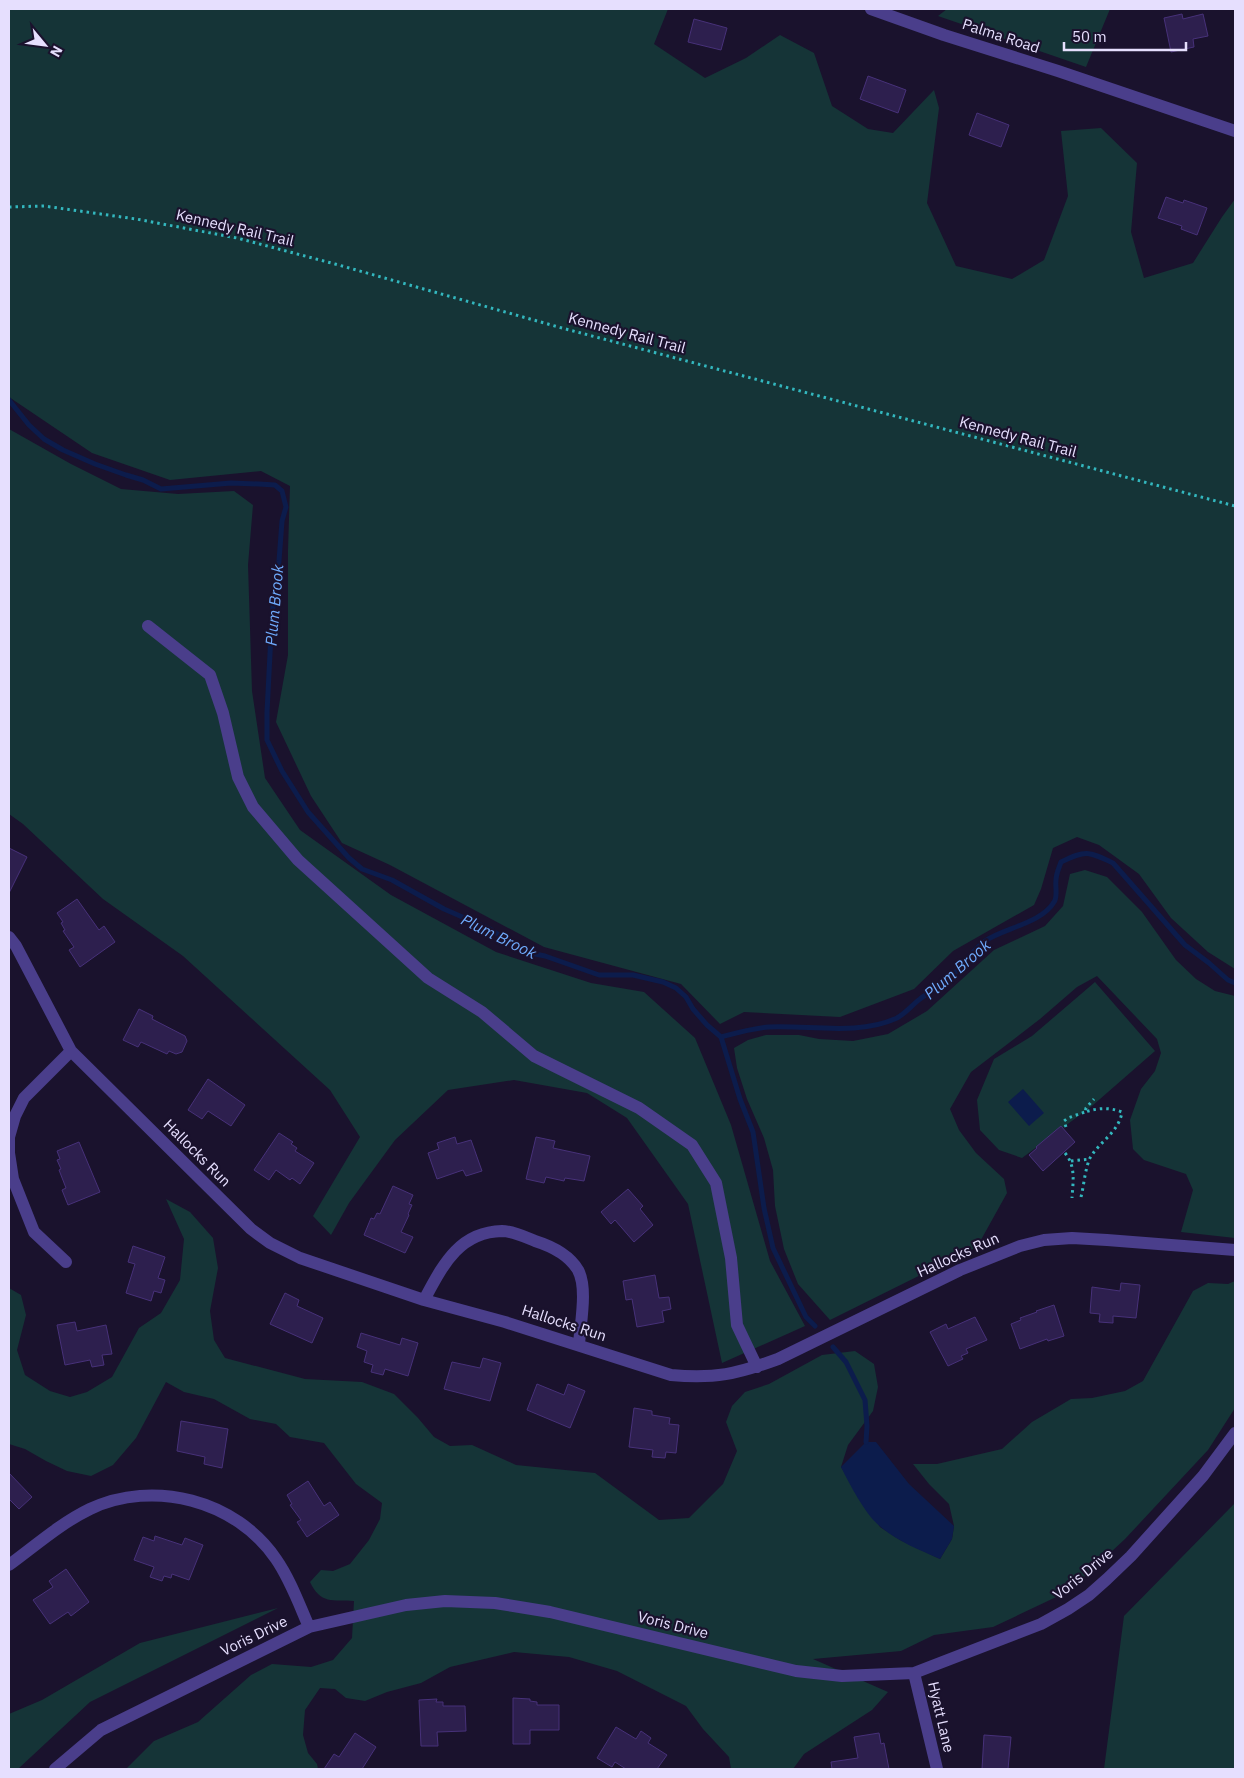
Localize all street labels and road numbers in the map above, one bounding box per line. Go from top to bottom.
street label: Palma Road [960,14,1042,57]
street label: Kennedy Rail Trail [174,205,296,250]
street label: Kennedy Rail Trail [567,308,688,357]
street label: Kennedy Rail Trail [958,412,1079,461]
street label: Hallocks Run [160,1115,235,1190]
street label: Hallocks Run [914,1228,1002,1281]
street label: Hallocks Run [519,1300,609,1345]
street label: Voris Drive [1049,1544,1117,1604]
street label: Voris Drive [636,1607,710,1642]
street label: Voris Drive [217,1611,290,1660]
street label: Hyatt Lane [924,1680,959,1754]

